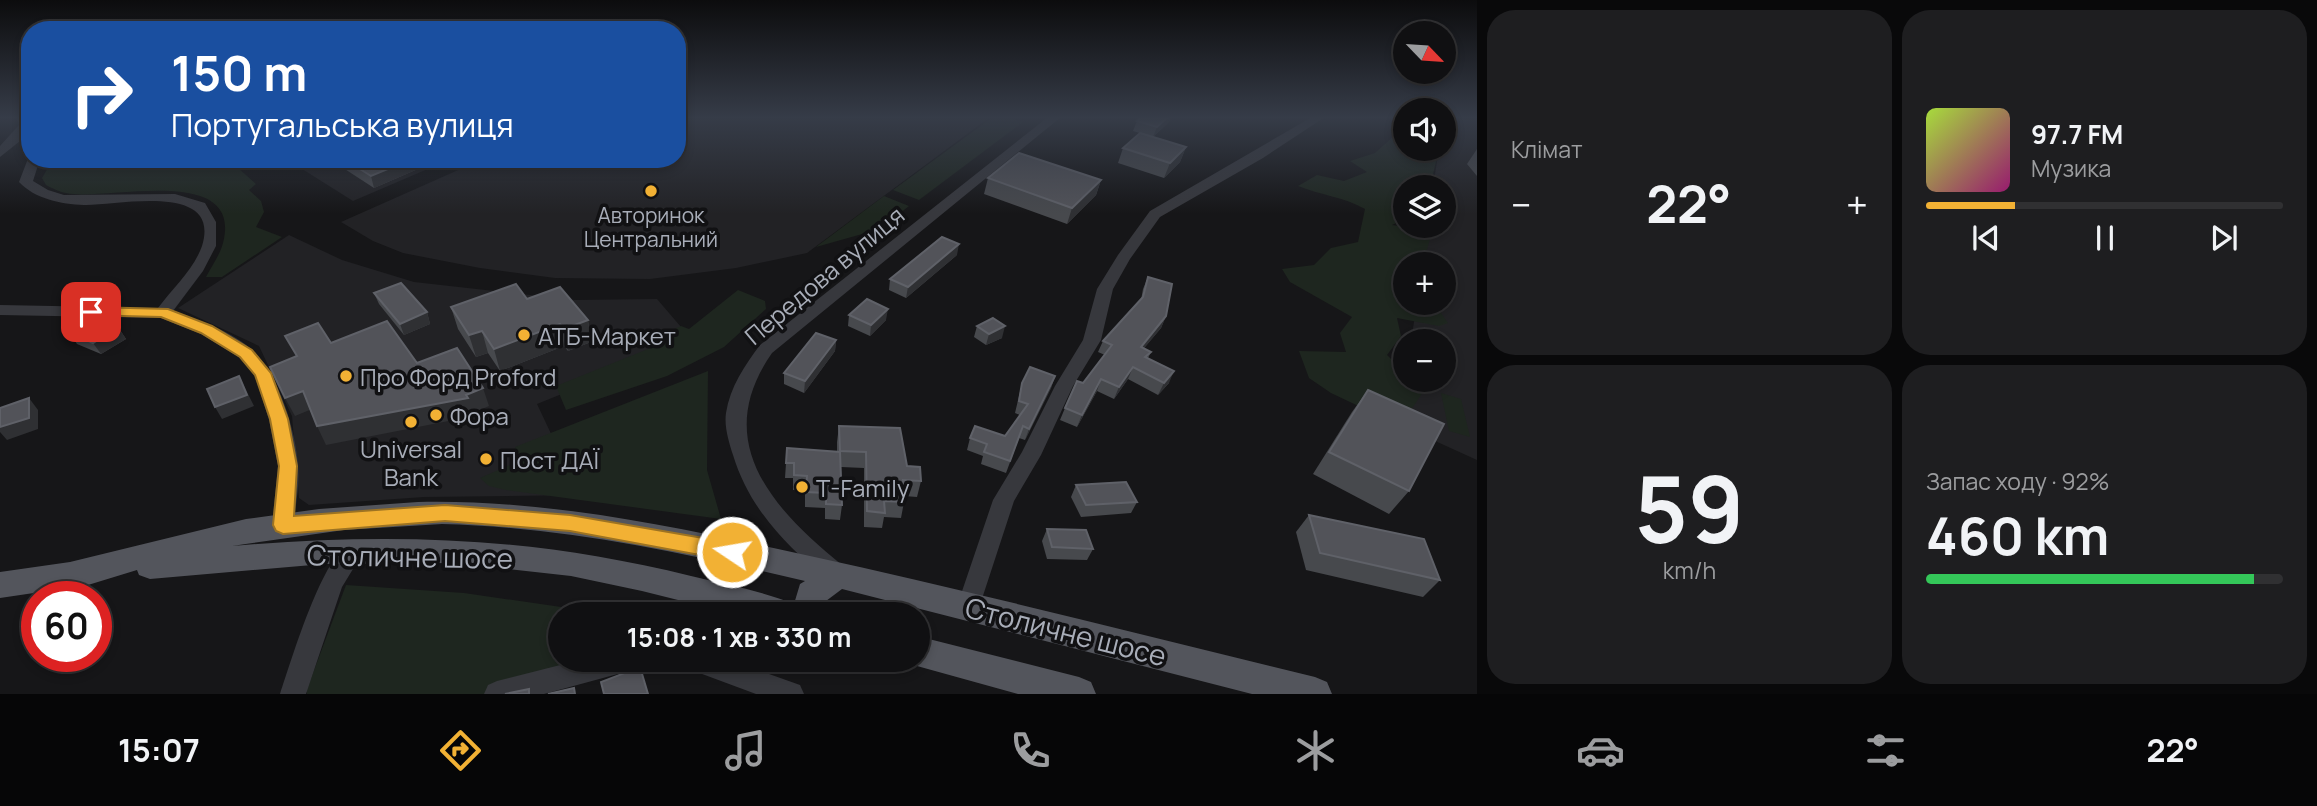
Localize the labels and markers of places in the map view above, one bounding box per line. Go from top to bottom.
marker: Авторинок Центральний [643,183,659,199]
place label: Авторинок Центральний [584,201,718,253]
pin [61,282,121,342]
place label: АТБ-Маркет [538,319,676,352]
marker: АТБ-Маркет [516,327,532,343]
place label: Про Форд Proford [360,360,556,393]
marker: Про Форд Proford [338,368,354,384]
place label: Фора [450,399,509,432]
marker: Фора [428,407,444,423]
marker: Universal Bank [403,414,419,430]
place label: Universal Bank [360,432,462,493]
place label: Пост ДАЇ [500,443,601,476]
marker: Пост ДАЇ [478,451,494,467]
place label: T-Family [816,471,910,504]
marker: T-Family [794,479,810,495]

